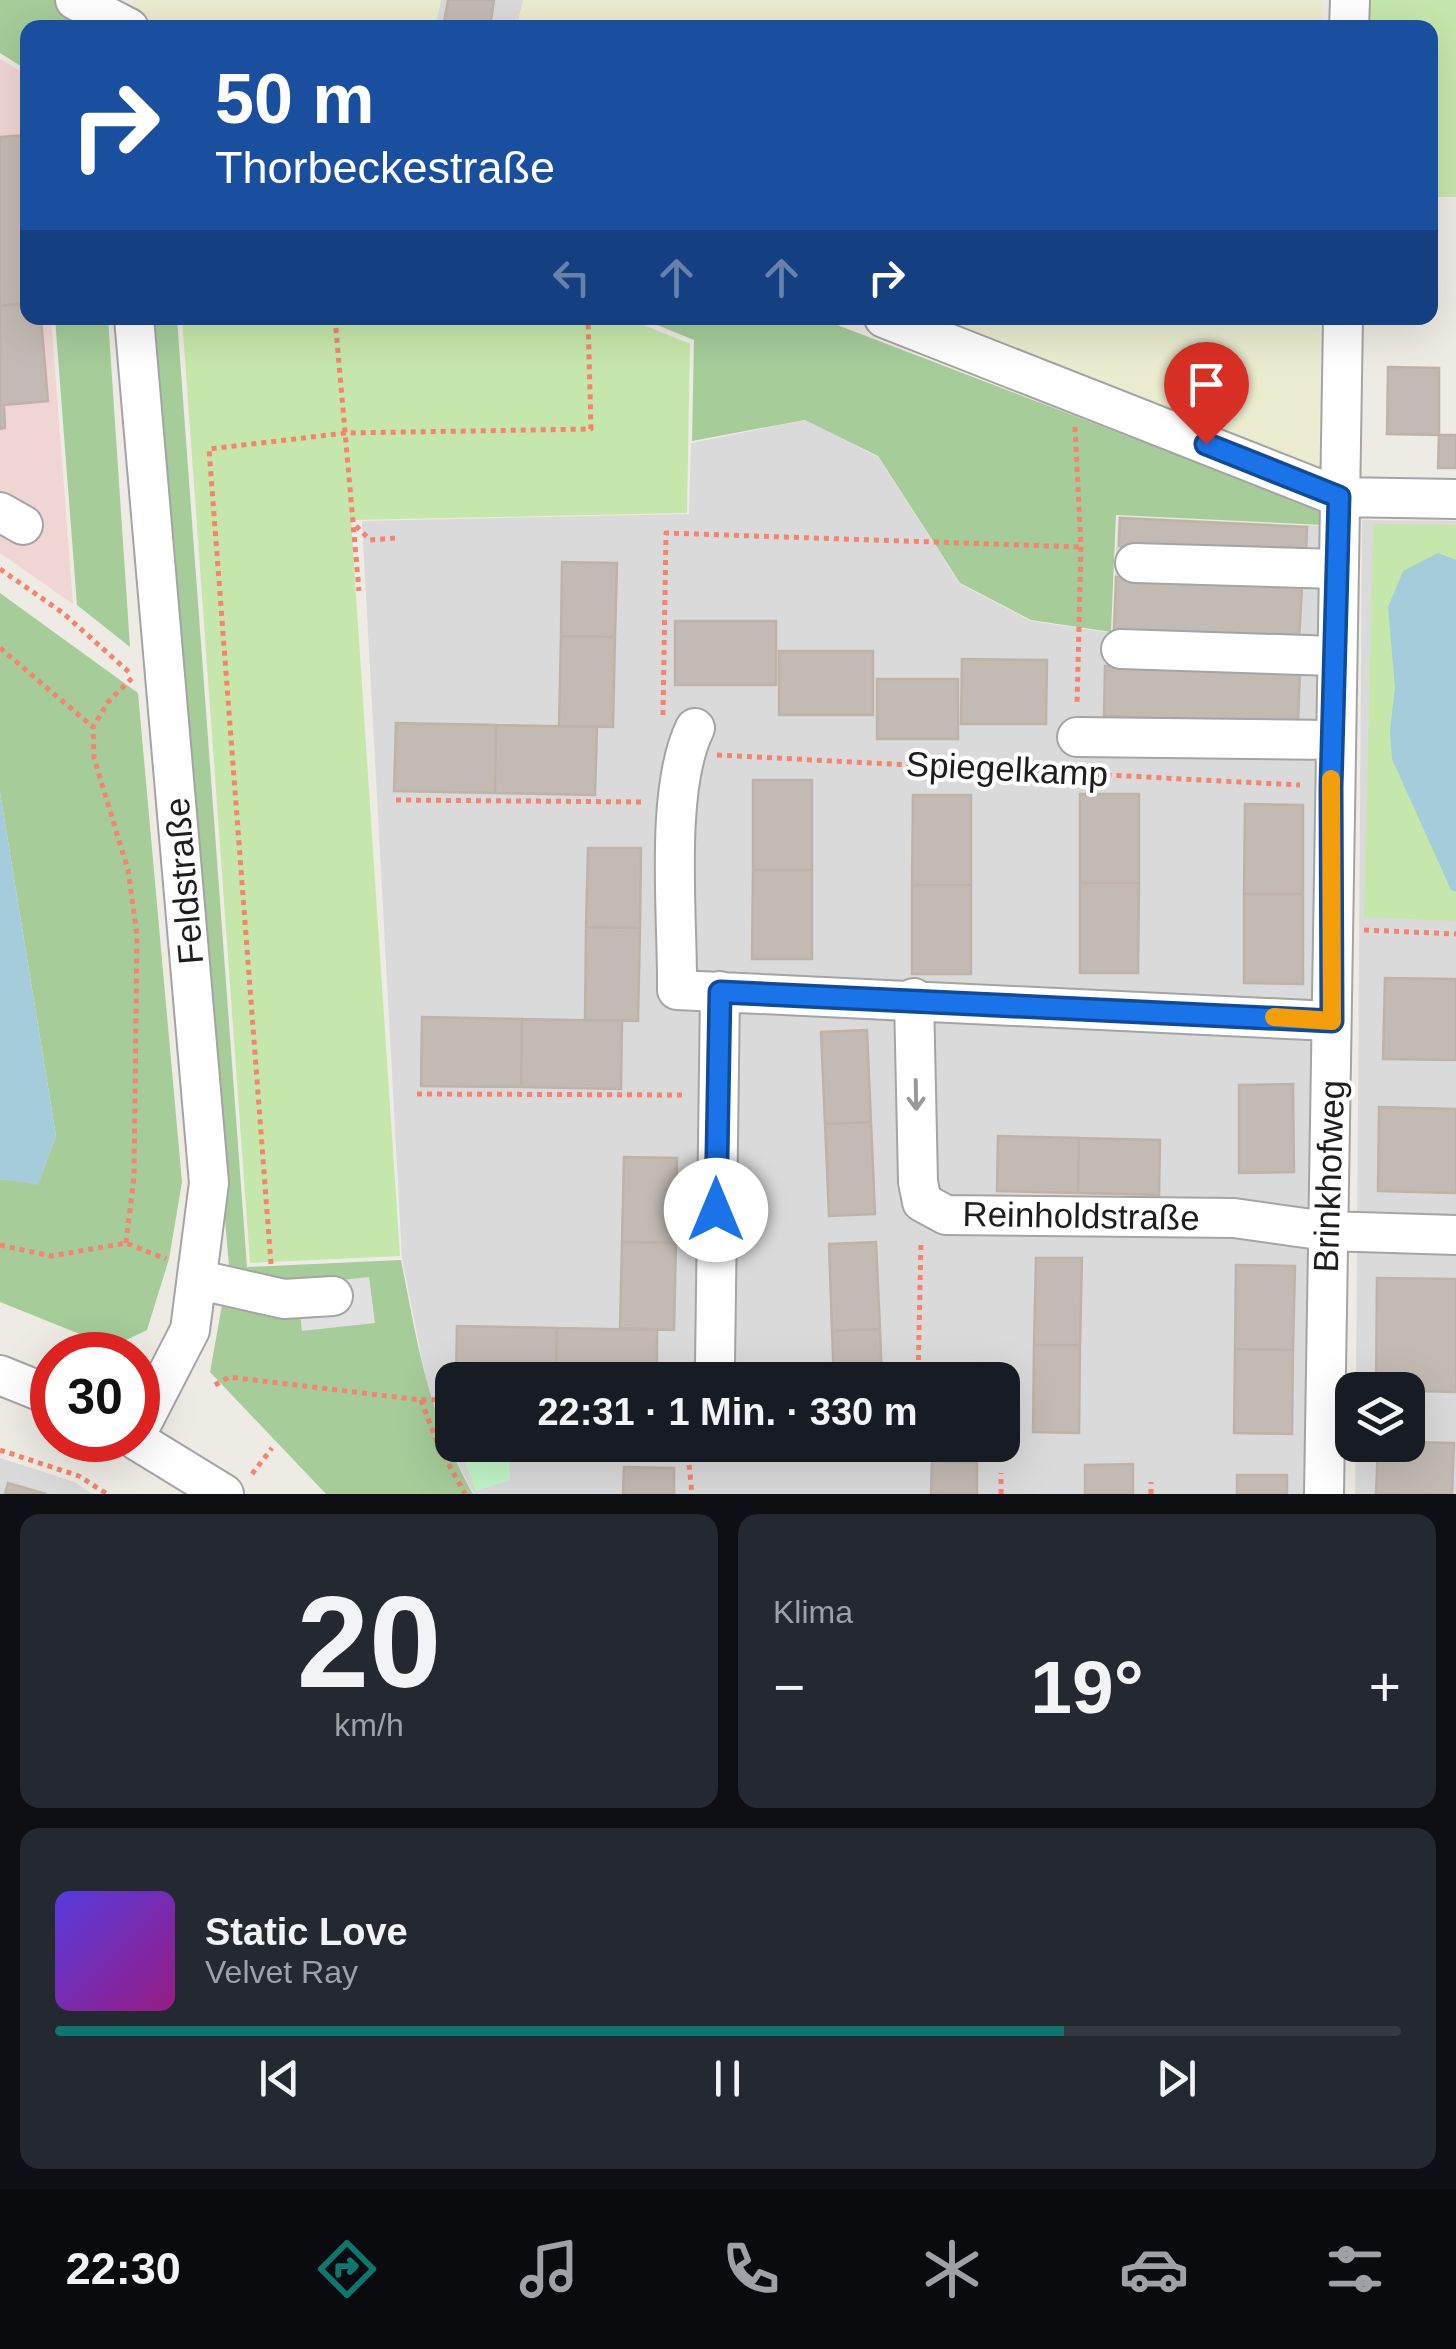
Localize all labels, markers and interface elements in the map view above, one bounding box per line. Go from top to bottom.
icon: right [50,60,180,190]
text: 50 m [215,60,375,138]
text: Thorbeckestraße [215,142,555,193]
icon: left [544,250,599,305]
icon: ahead [649,250,704,305]
icon: ahead [754,250,809,305]
icon: right [859,250,914,305]
pin [1164,342,1249,445]
icon: arrive [1179,357,1234,412]
street label: Spiegelkamp [905,744,1109,793]
street label: Feldstraße [157,796,210,966]
one-way arrow [906,1079,925,1111]
street label: Brinkhofweg [1306,1079,1351,1273]
position arrow [664,1158,768,1262]
street label: Reinholdstraße [962,1194,1200,1237]
speed limit sign: 30 [30,1332,160,1462]
map controls [1335,1372,1425,1462]
button: layers [1335,1372,1425,1462]
text: 22:31 · 1 Min. · 330 m [537,1391,918,1433]
text: 20 [297,1569,441,1715]
text: Klima [773,1594,853,1630]
text: 19° [1030,1645,1144,1729]
text: − [773,1656,805,1718]
text: + [1369,1656,1401,1718]
text: km/h [334,1707,404,1743]
text: Static Love [205,1911,408,1953]
text: Velvet Ray [205,1954,358,1990]
icon: previous [252,2051,307,2106]
icon: pause [700,2051,755,2106]
icon: next [1149,2051,1204,2106]
icon: directions [312,2234,382,2304]
icon: music [514,2234,584,2304]
icon: phone [716,2234,786,2304]
icon: climate [917,2234,987,2304]
icon: car [1119,2234,1189,2304]
icon: filters [1320,2234,1390,2304]
text: 22:30 [66,2243,181,2294]

